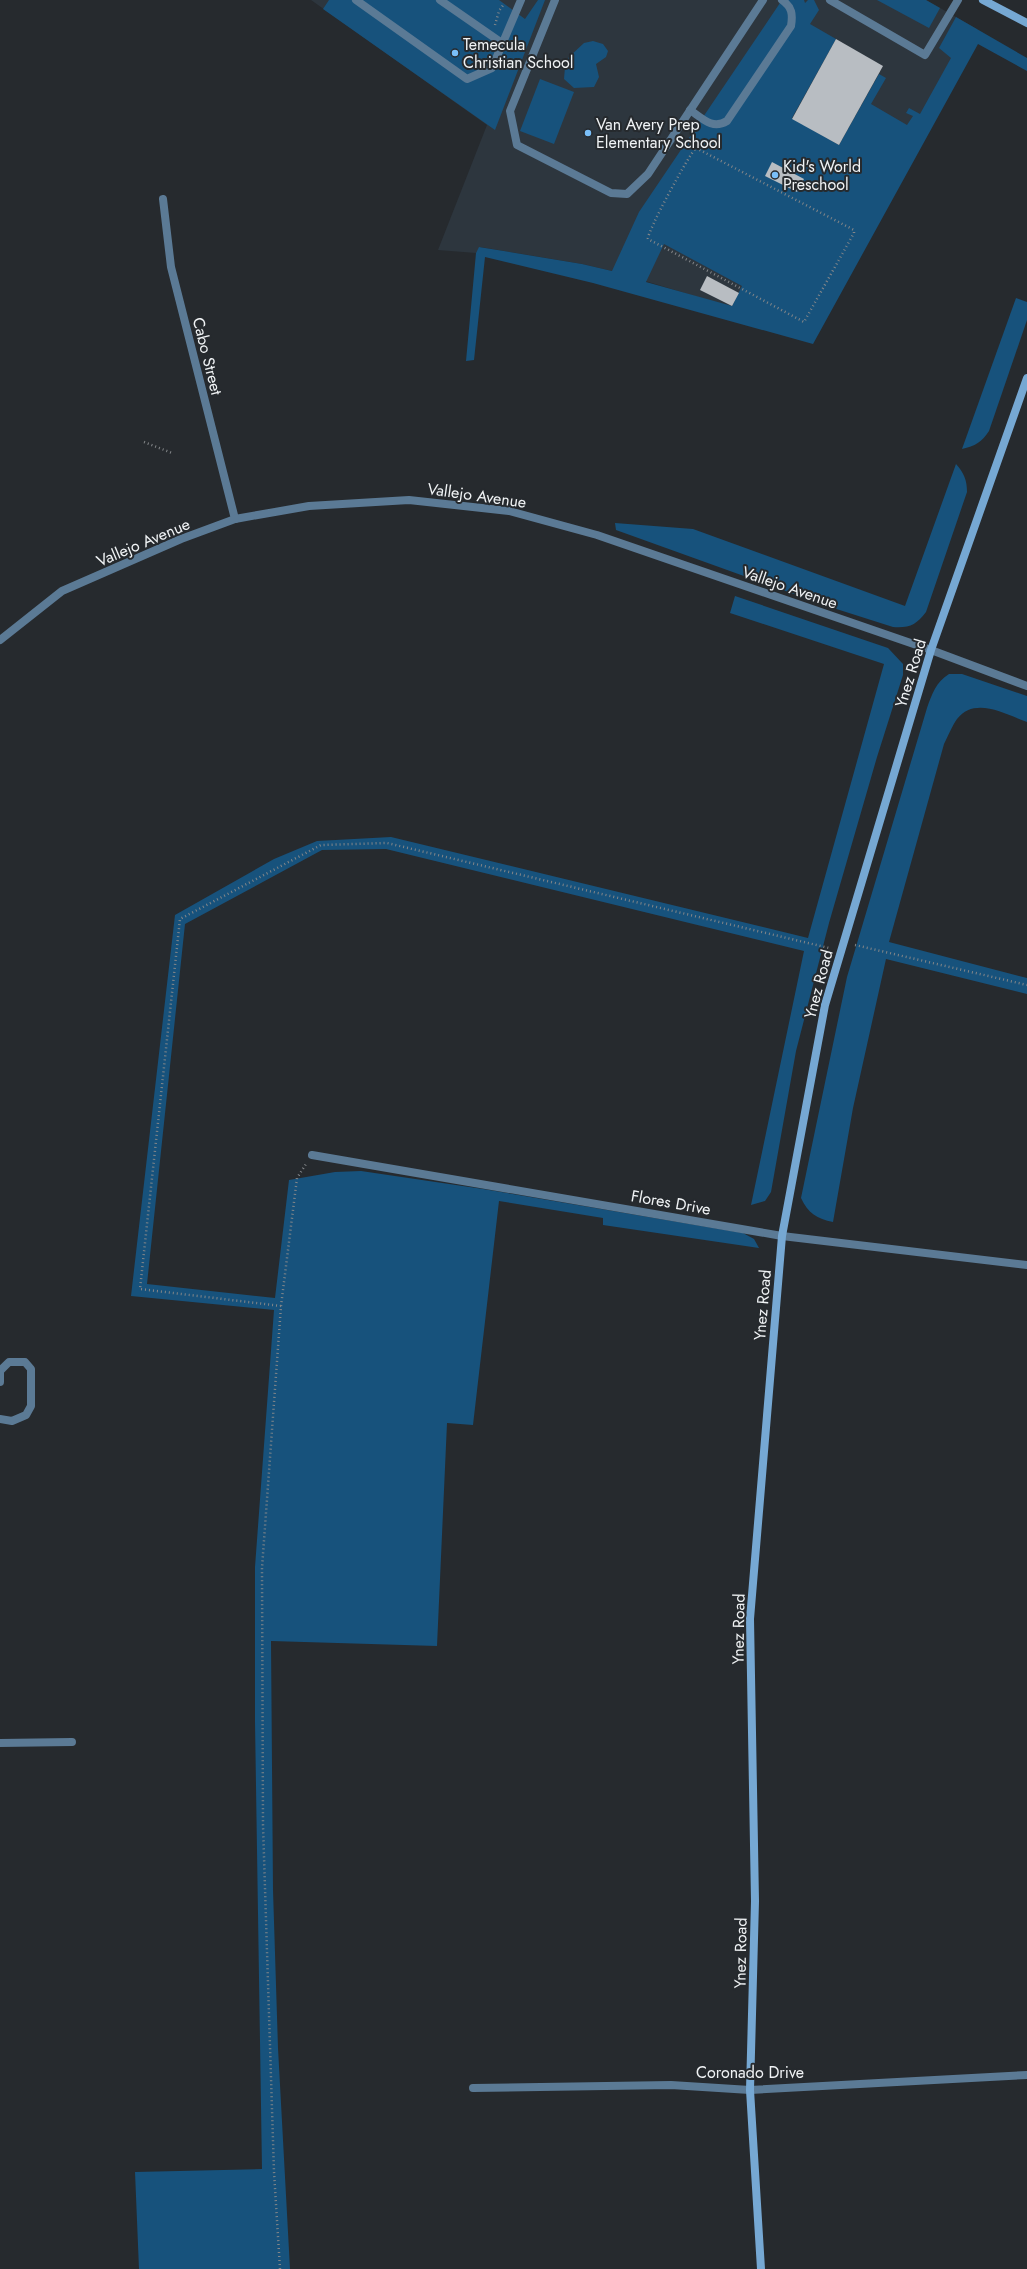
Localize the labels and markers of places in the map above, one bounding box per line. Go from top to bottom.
place label: Temecula Christian School [463,33,573,74]
marker: Temecula Christian School [450,48,460,58]
place label: Van Avery Prep Elementary School [596,113,721,154]
marker: Van Avery Prep Elementary School [583,128,593,138]
place label: Kid's World Preschool [783,155,861,196]
marker: Kid's World Preschool [770,170,780,180]

